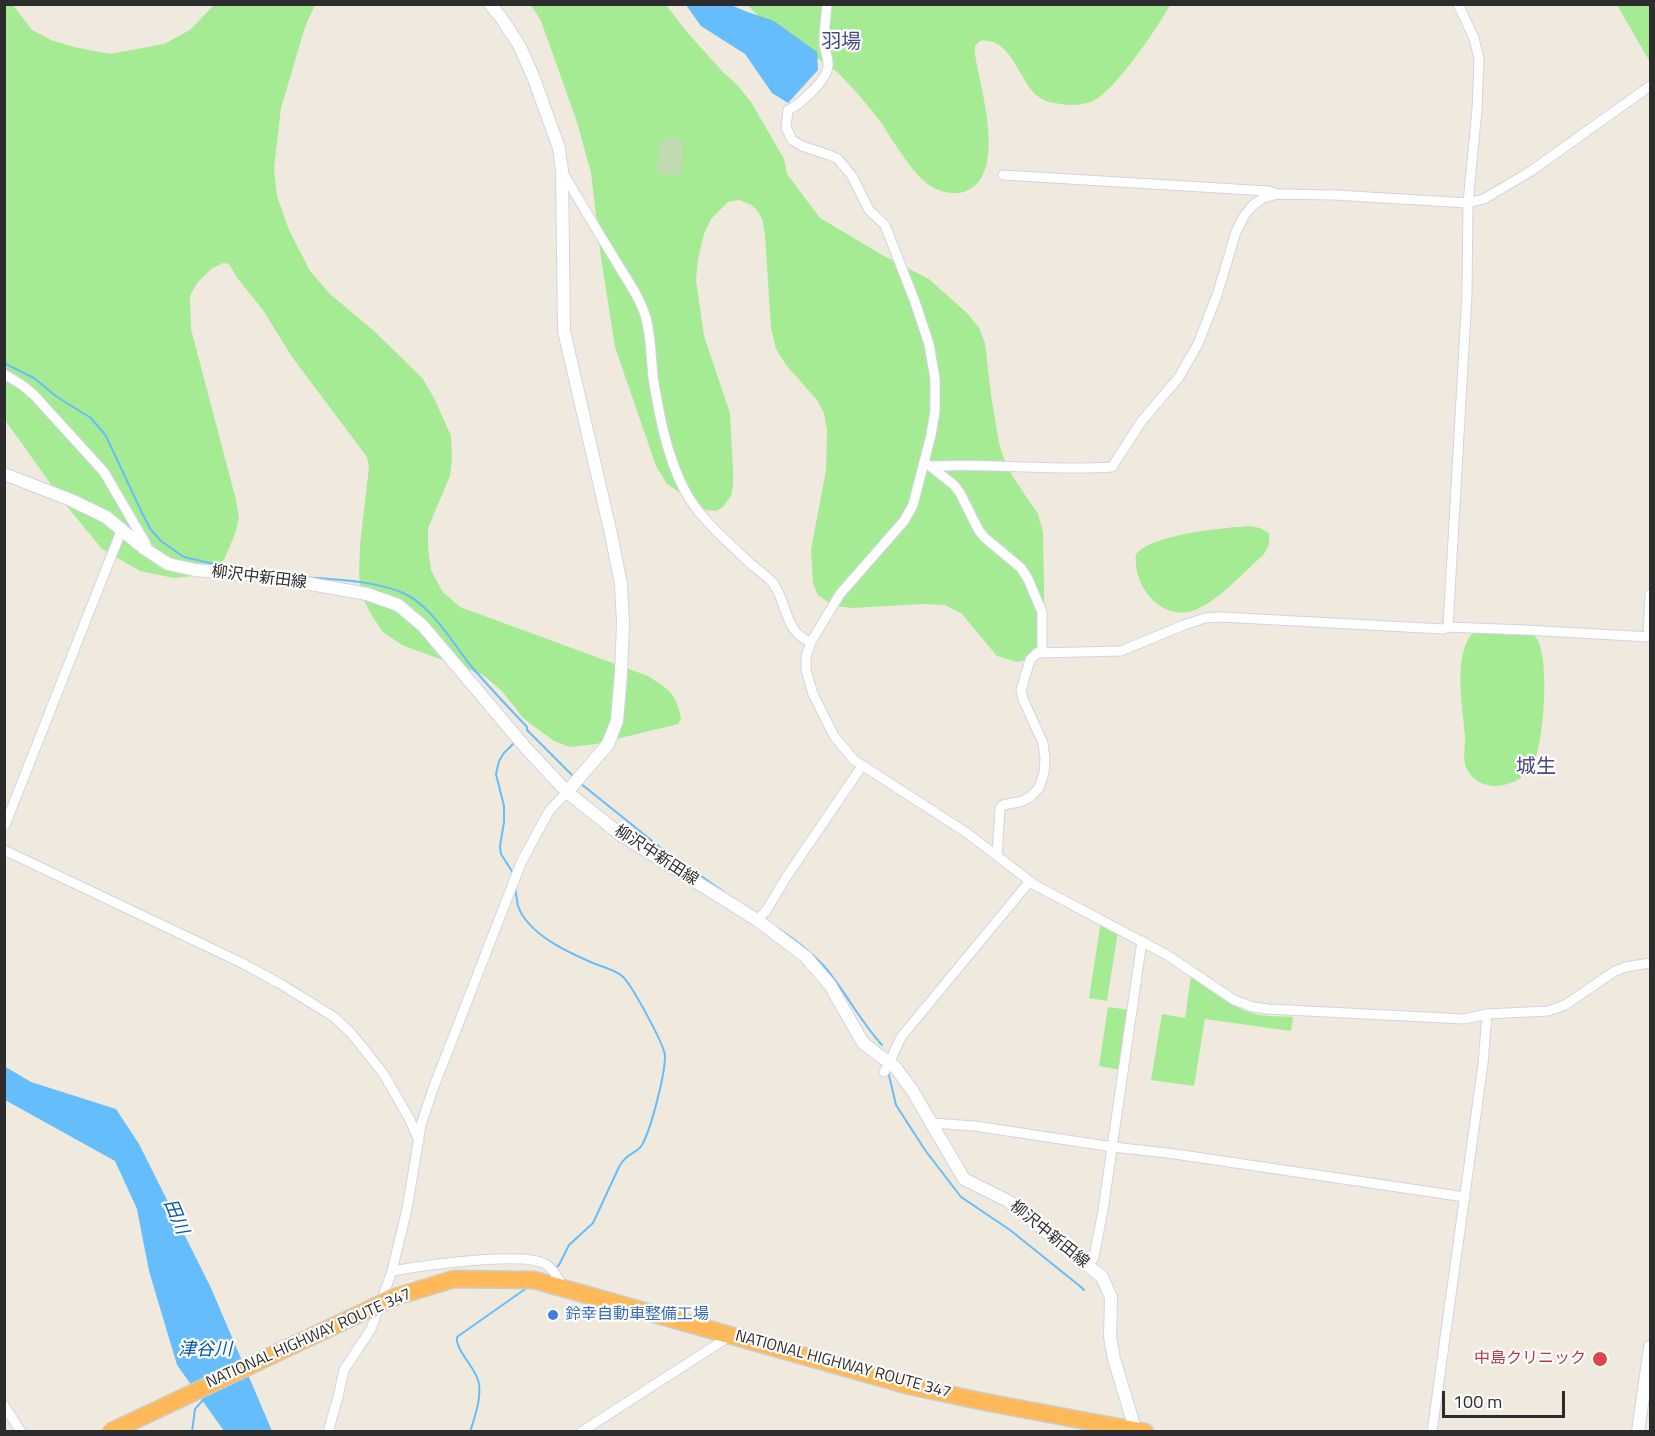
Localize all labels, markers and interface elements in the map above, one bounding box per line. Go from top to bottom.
district label: 羽場 [821,31,861,55]
street label: 柳沢中新田線 [210,563,308,593]
district label: 城生 [1516,756,1556,780]
street label: 柳沢中新田線 [611,822,701,890]
water label: 田川 [158,1196,192,1238]
street label: 柳沢中新田線 [1006,1197,1092,1273]
street label: NATIONAL HIGHWAY ROUTE 347 [203,1285,415,1393]
place label: 鈴幸自動車整備工場 [565,1305,709,1325]
marker: 鈴幸自動車整備工場 [546,1308,560,1322]
street label: NATIONAL HIGHWAY ROUTE 347 [733,1327,953,1403]
water label: 津谷川 [178,1340,232,1362]
place label: 中島クリニック [1474,1349,1586,1369]
marker: 中島クリニック [1591,1350,1609,1368]
scale bar [1445,1379,1568,1417]
text: 100 m [1453,1388,1502,1415]

